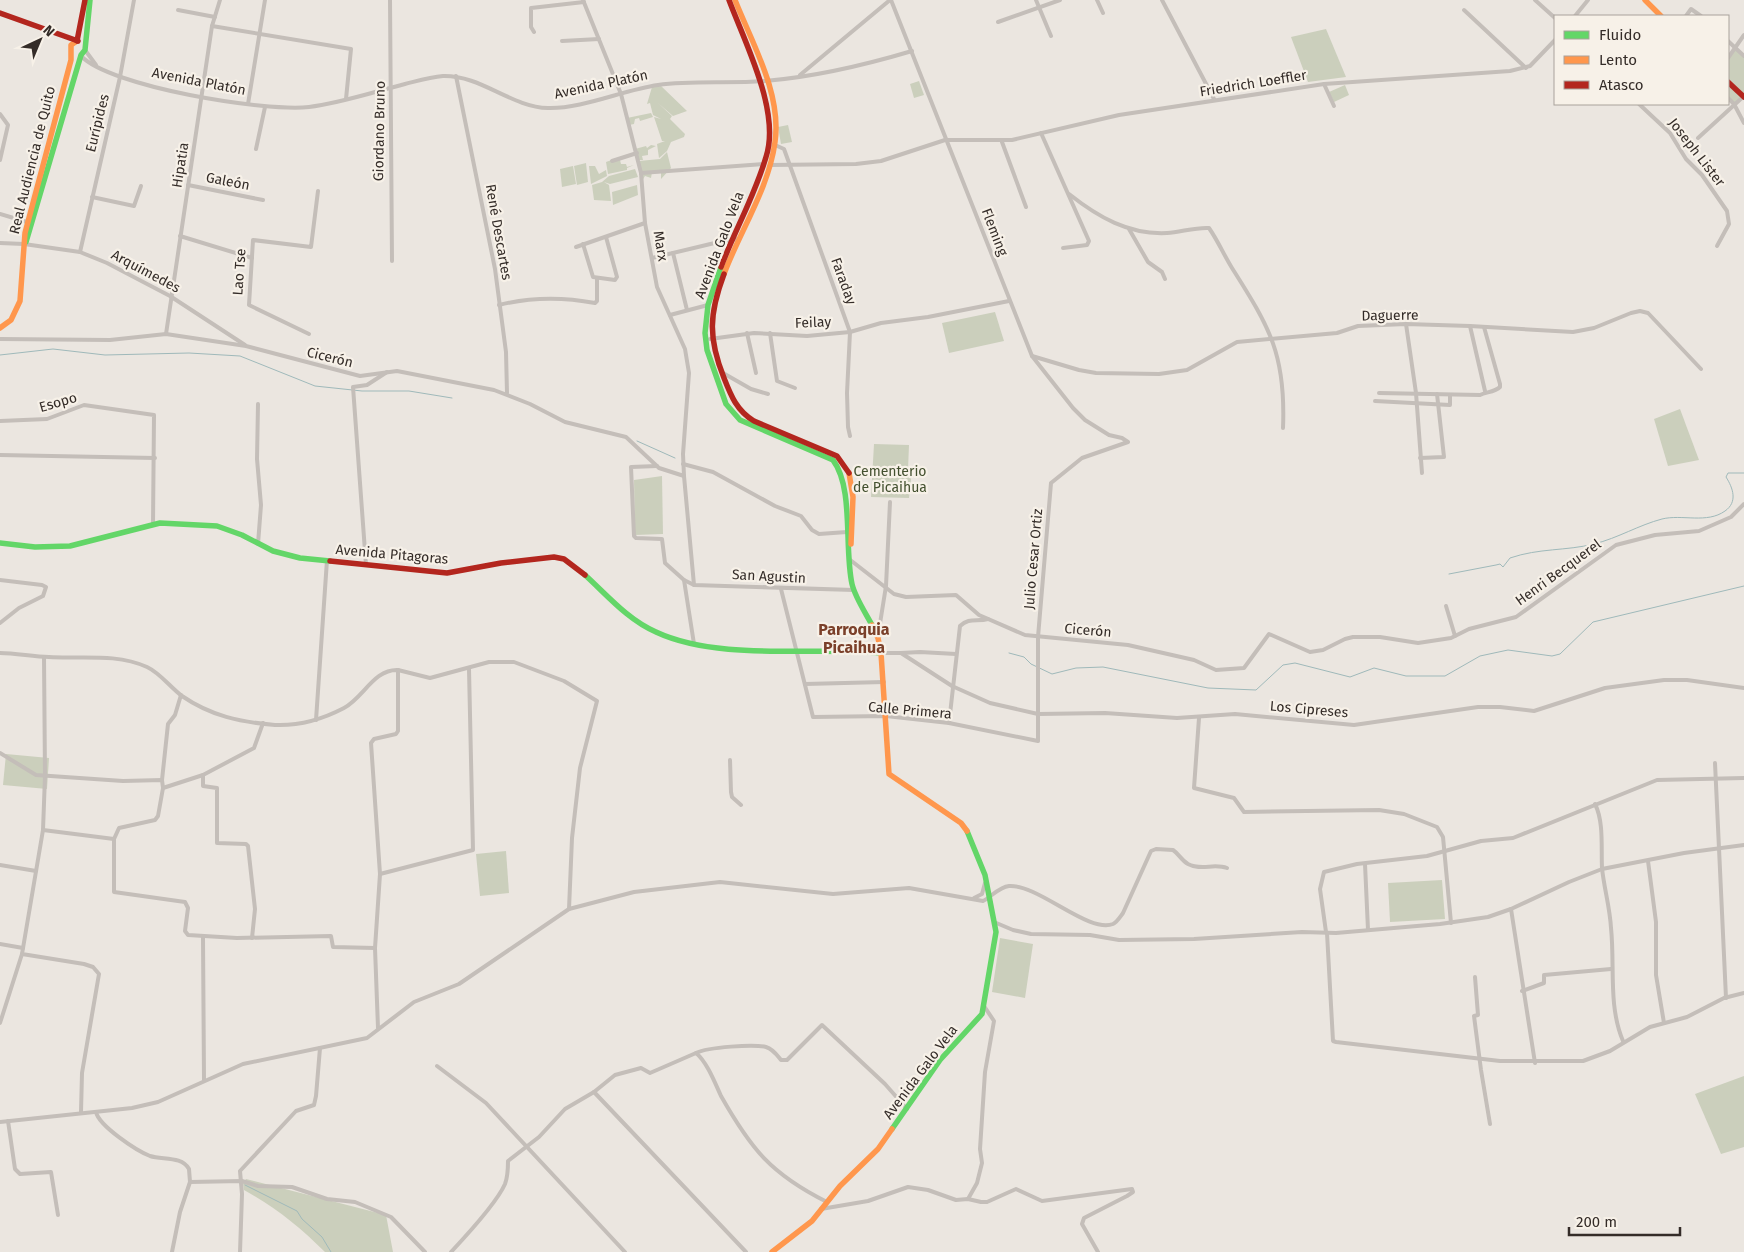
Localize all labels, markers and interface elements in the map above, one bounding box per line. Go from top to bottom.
north arrow [15,15,65,65]
legend [1554,15,1729,105]
text: N [39,22,58,40]
text: Fluido [1599,26,1641,44]
text: Lento [1599,51,1637,69]
street label: Avenida Platón [151,64,247,99]
street label: Avenida Platón [553,66,649,103]
street label: Friedrich Loeffler [1198,67,1308,100]
text: Atasco [1599,76,1644,94]
street label: Giordano Bruno [370,81,389,181]
street label: Real Audiencia de Quito [6,84,59,236]
street label: Eurípides [82,92,113,154]
street label: Joseph Lister [1665,115,1729,190]
street label: Hipatia [169,141,192,189]
street label: Galeón [205,169,251,194]
street label: René Descartes [482,183,515,282]
street label: Avenida Galo Vela [691,189,748,301]
street label: Fleming [978,206,1012,259]
street label: Marx [649,229,672,263]
street label: Arquímedes [108,246,184,297]
street label: Lao Tse [229,248,250,296]
street label: Faraday [827,255,860,307]
street label: Daguerre [1361,307,1419,324]
street label: Feilay [795,313,832,332]
street label: Cicerón [305,344,355,371]
street label: Esopo [37,389,79,416]
park label: Cementerio de Picaihua [853,463,927,496]
street label: Julio Cesar Ortiz [1021,508,1046,610]
street label: Henri Becquerel [1512,536,1604,609]
street label: Avenida Pitagoras [335,541,449,568]
street label: San Agustin [731,566,806,587]
district label: Parroquia Picaihua [818,620,890,657]
street label: Cicerón [1064,620,1112,641]
street label: Calle Primera [867,698,953,723]
street label: Los Cipreses [1269,698,1349,721]
street label: Avenida Galo Vela [880,1022,961,1123]
scale bar [1569,1204,1680,1236]
text: 200 m [1576,1213,1617,1231]

